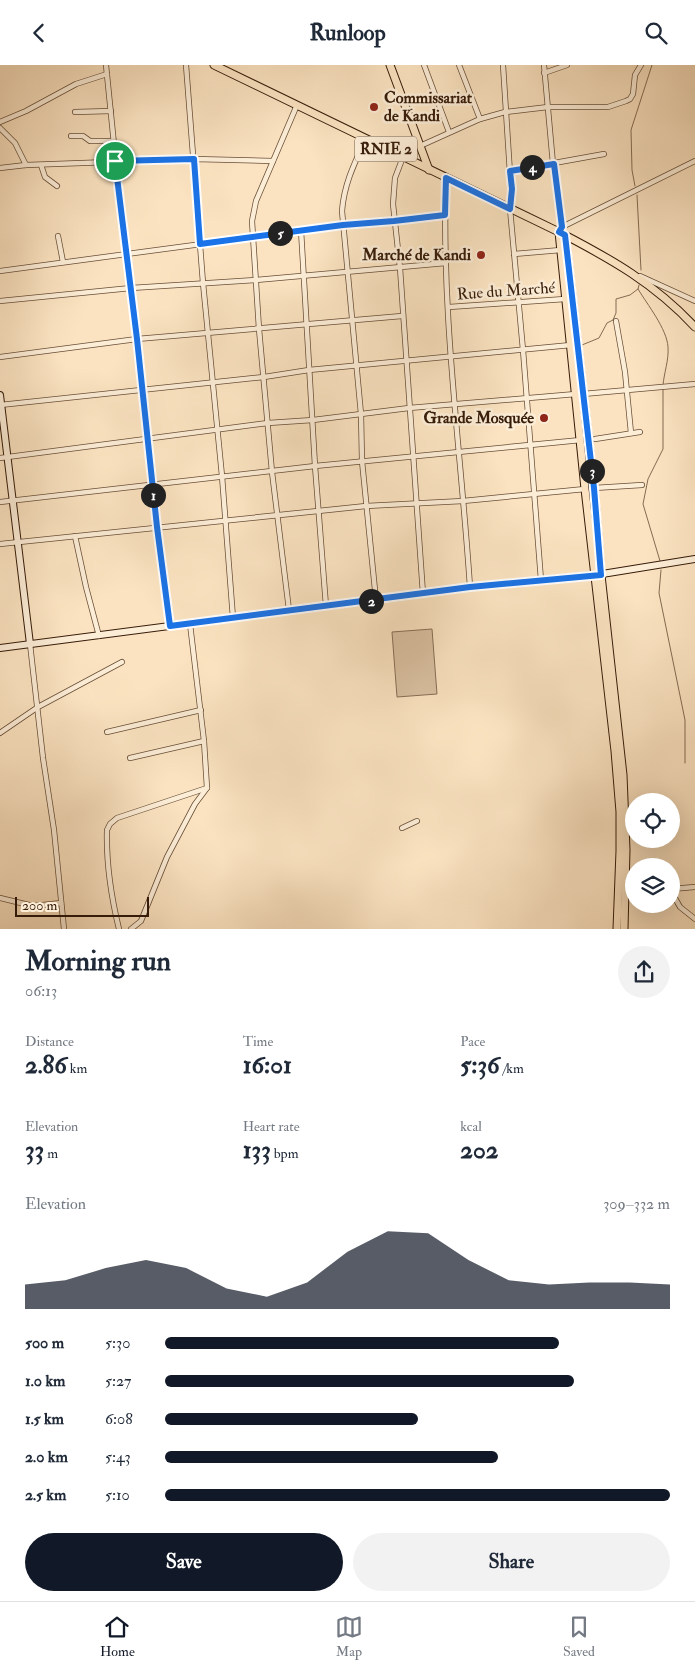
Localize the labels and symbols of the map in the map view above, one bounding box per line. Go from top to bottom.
place label: Commissariat de Kandi [384,88,473,126]
marker: Commissariat de Kandi [368,101,380,113]
road number: RNIE 2 [355,137,417,161]
pin [94,140,136,182]
pin: 4 [520,155,544,179]
pin: 5 [268,221,292,245]
place label: Marché de Kandi [361,245,472,265]
marker: Marché de Kandi [475,249,487,261]
street label: Rue du Marché [456,278,556,304]
place label: Grande Mosquée [424,408,534,429]
marker: Grande Mosquée [538,412,550,424]
pin: 3 [580,459,604,483]
pin: 1 [140,483,166,507]
pin: 2 [358,589,384,613]
scale bar [15,893,149,917]

